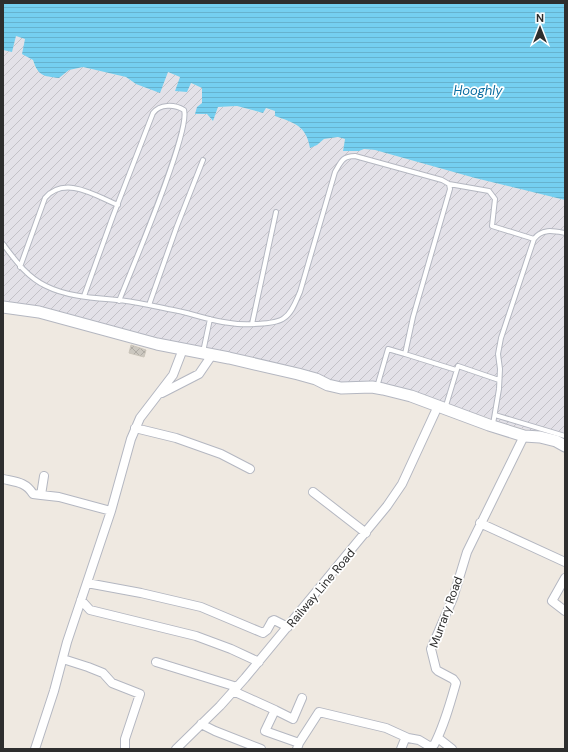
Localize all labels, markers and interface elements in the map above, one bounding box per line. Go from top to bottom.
north arrow [520,8,560,48]
text: N [536,11,544,25]
water label: Hooghly [454,82,503,99]
street label: Railway Line Road [283,545,359,631]
street label: Murrary Road [426,574,466,650]

